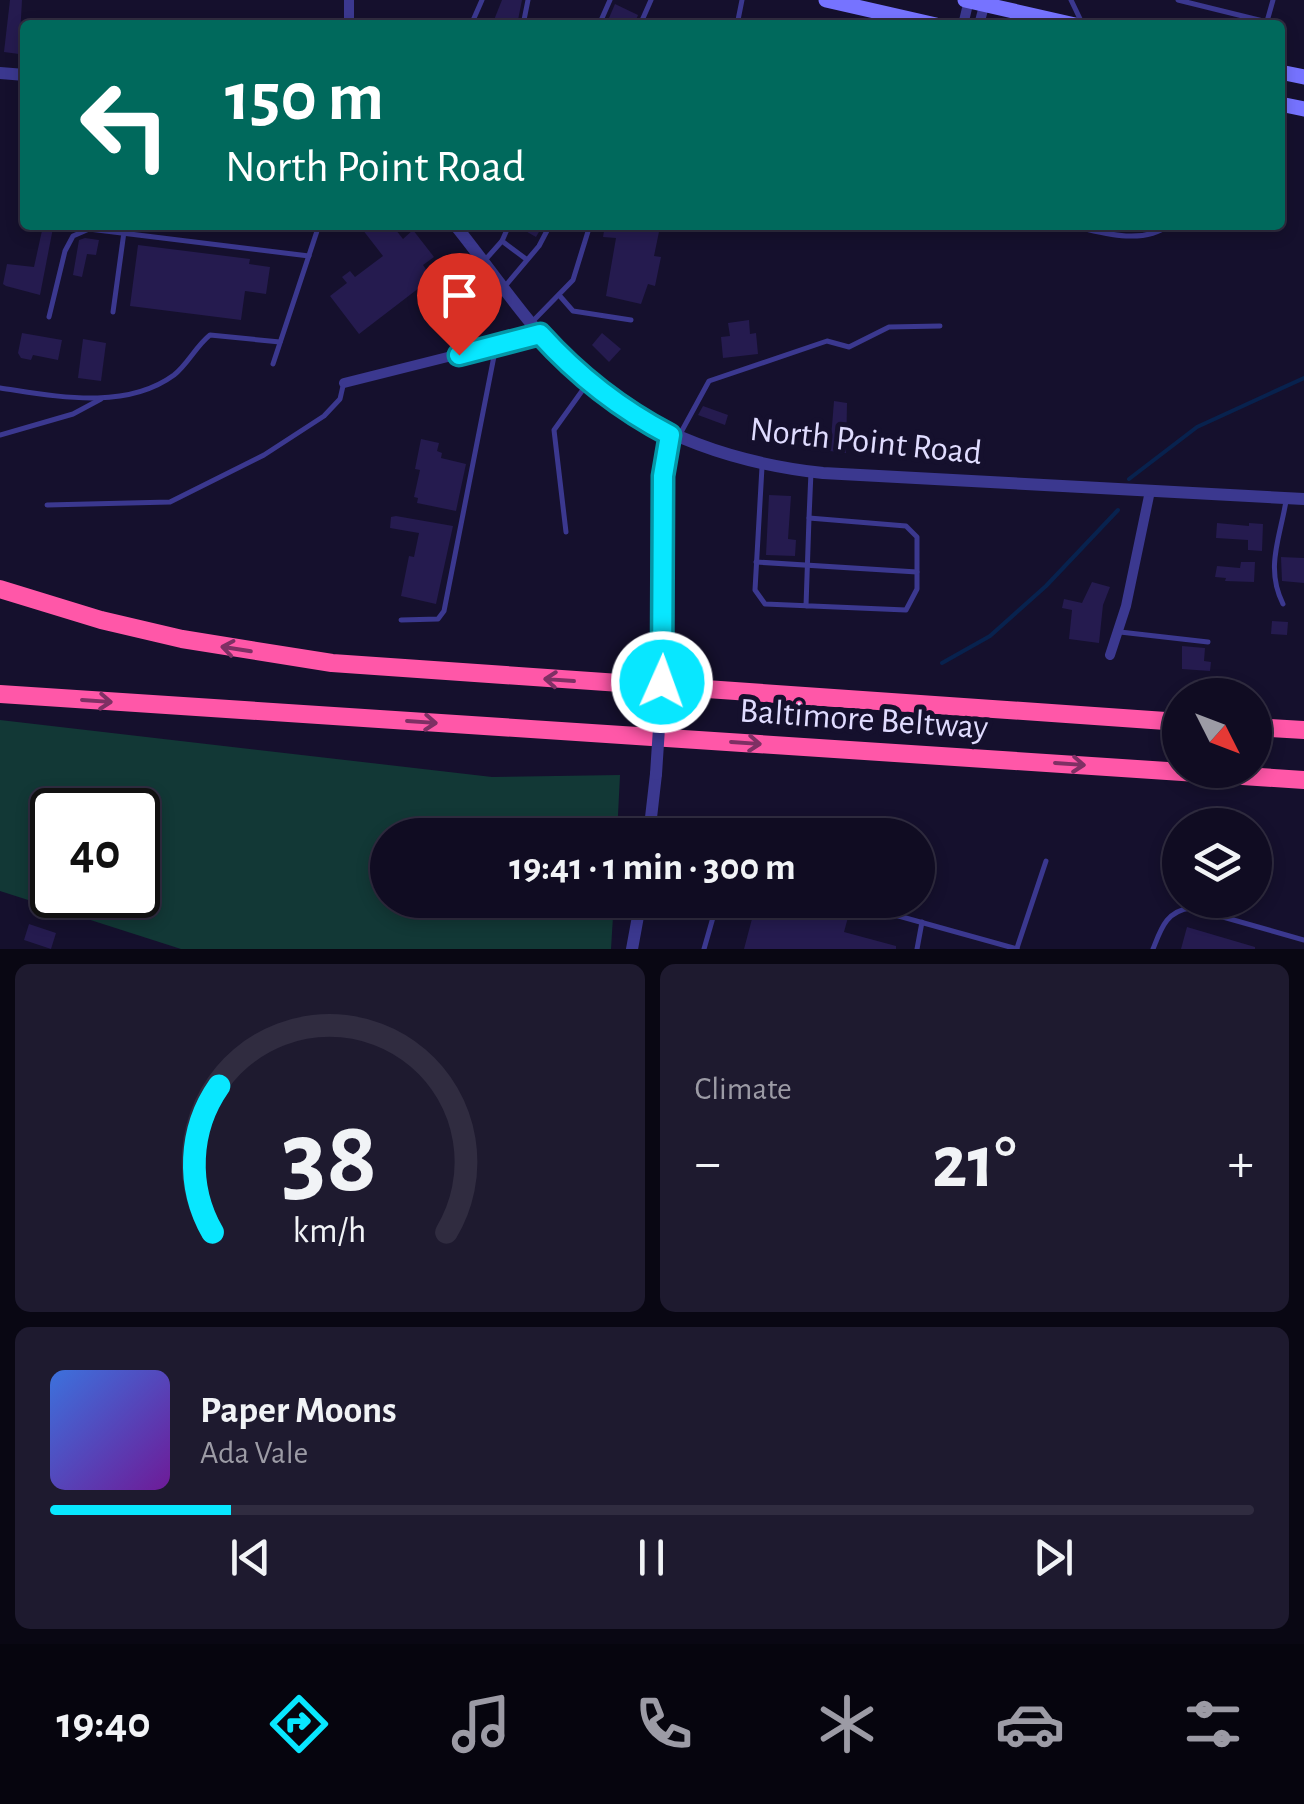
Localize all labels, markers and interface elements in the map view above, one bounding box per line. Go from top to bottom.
icon: left [60,60,190,190]
text: 150 m [225,63,384,133]
text: North Point Road [225,145,525,190]
pin [417,253,502,356]
icon: arrive [432,268,487,323]
street label: North Point Road [748,412,984,471]
position arrow [610,630,714,734]
one-way arrow [220,639,252,658]
one-way arrow [543,670,575,689]
north arrow [1162,678,1272,788]
map controls [1162,678,1272,918]
one-way arrow [81,692,113,711]
street label: Baltimore Beltway [738,693,990,746]
one-way arrow [405,713,437,732]
one-way arrow [729,734,761,753]
one-way arrow [1054,755,1086,774]
speed limit sign: 40 [30,788,160,918]
button: layers [1162,808,1272,918]
text: 19:41 · 1 min · 300 m [509,849,796,887]
text: Climate [695,1073,792,1105]
text: 38 [282,1107,378,1211]
text: 21° [932,1126,1016,1201]
text: − [695,1136,721,1191]
text: + [1228,1136,1254,1191]
text: km/h [293,1213,367,1249]
text: Paper Moons [200,1392,397,1430]
text: Ada Vale [200,1437,308,1469]
icon: previous [223,1530,278,1585]
icon: pause [624,1530,679,1585]
icon: next [1026,1530,1081,1585]
icon: directions [264,1689,334,1759]
icon: music [446,1689,516,1759]
icon: phone [629,1689,699,1759]
icon: climate [812,1689,882,1759]
icon: car [995,1689,1065,1759]
icon: filters [1178,1689,1248,1759]
text: 19:40 [56,1701,151,1746]

